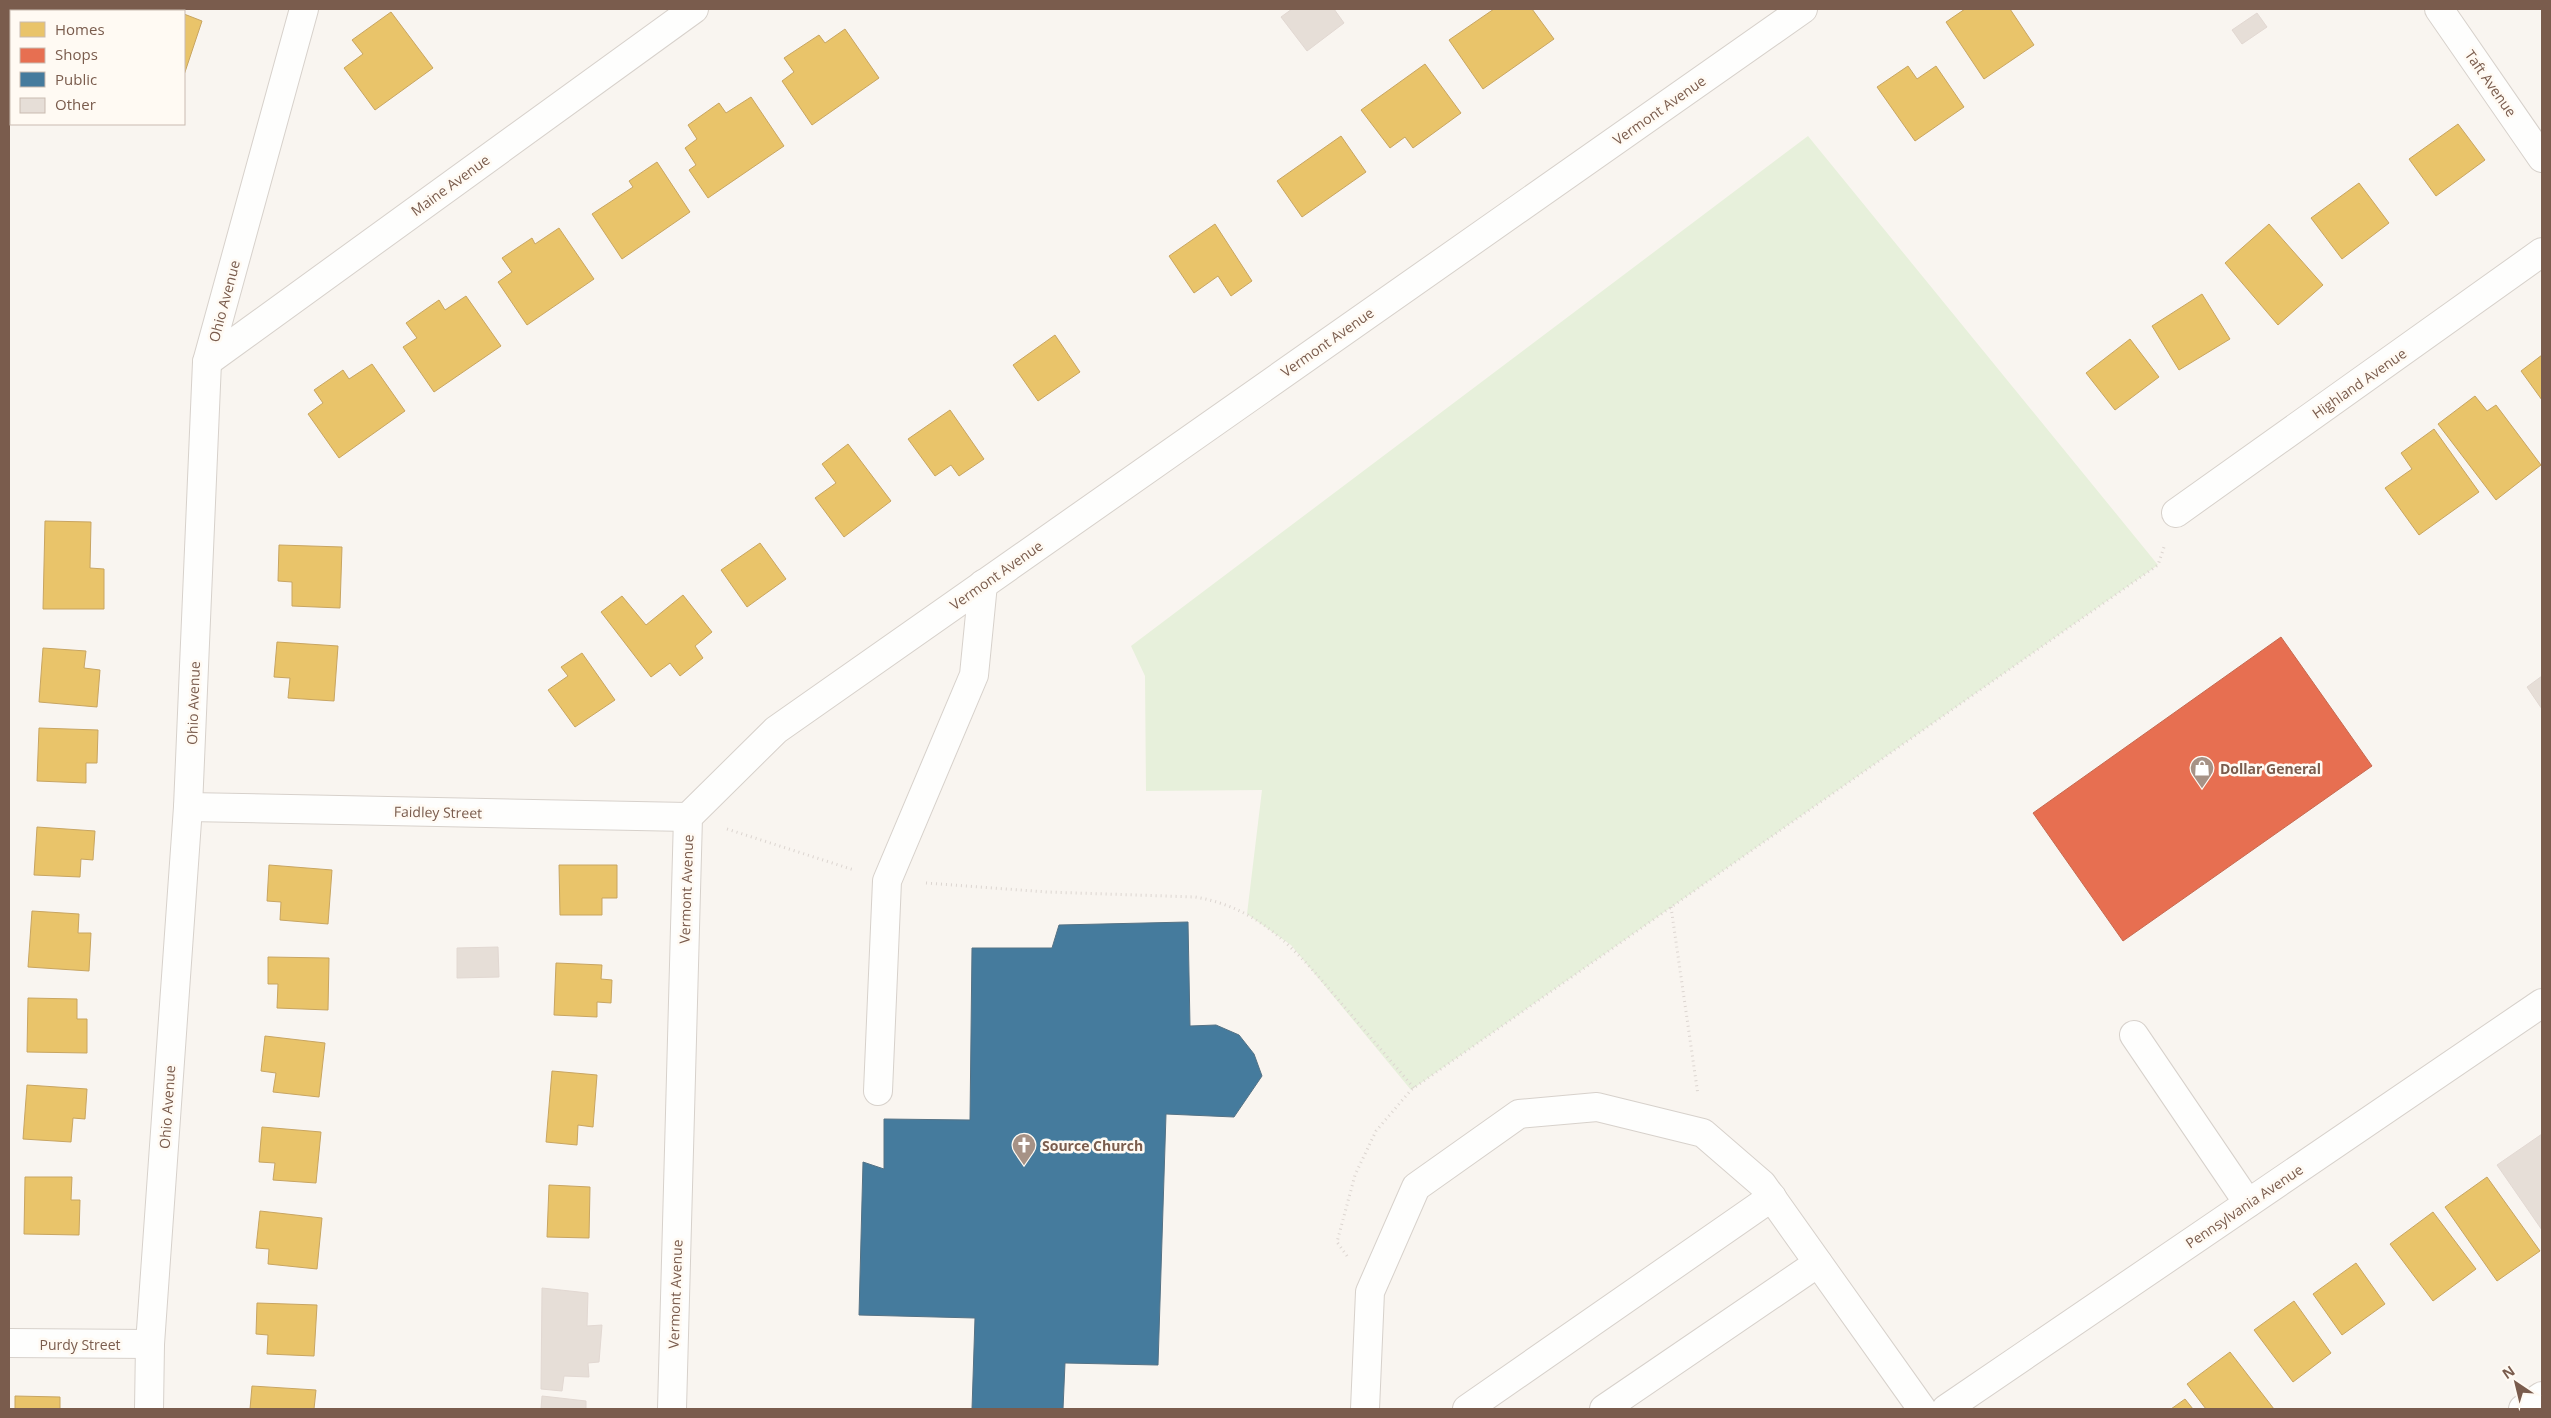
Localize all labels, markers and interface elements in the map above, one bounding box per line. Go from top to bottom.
legend [10,10,185,125]
text: Homes [55,19,105,39]
text: Shops [55,44,98,64]
street label: Taft Avenue [2461,46,2521,120]
text: Public [55,69,97,89]
street label: Vermont Avenue [1609,71,1709,149]
text: Other [55,94,96,114]
street label: Maine Avenue [407,150,493,220]
street label: Ohio Avenue [204,258,244,344]
street label: Vermont Avenue [1277,303,1377,381]
street label: Highland Avenue [2308,343,2410,423]
street label: Vermont Avenue [946,536,1046,614]
street label: Ohio Avenue [182,661,204,745]
shop icon: Dollar General [2189,755,2215,789]
place label: Dollar General [2220,759,2321,778]
street label: Faidley Street [394,802,482,822]
street label: Vermont Avenue [675,834,697,944]
street label: Ohio Avenue [155,1064,179,1149]
church icon: Source Church [1011,1132,1037,1166]
place label: Source Church [1042,1136,1143,1155]
street label: Pennsylvania Avenue [2182,1160,2307,1252]
street label: Vermont Avenue [664,1239,686,1349]
street label: Purdy Street [39,1335,121,1354]
north arrow [2491,1358,2541,1408]
text: N [2498,1361,2518,1383]

